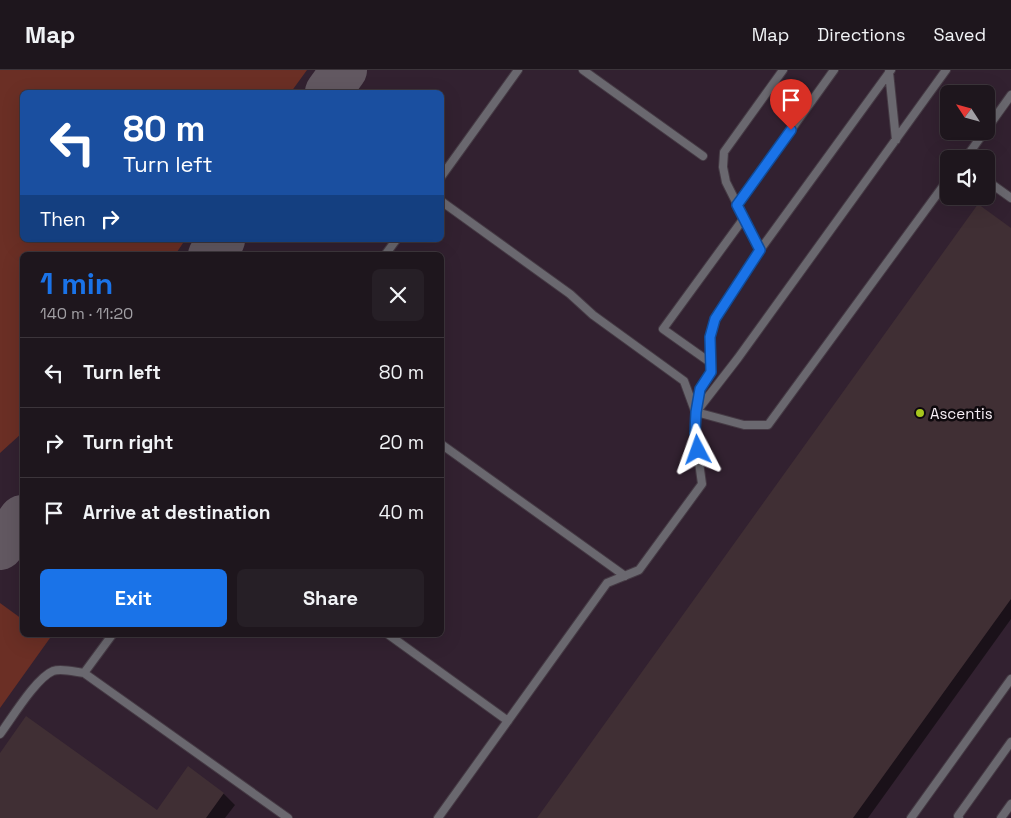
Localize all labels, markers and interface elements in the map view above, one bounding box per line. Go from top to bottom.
text: Map [25,19,75,50]
text: Map [752,23,789,46]
text: Directions [817,23,906,46]
text: Saved [934,23,986,46]
pin [770,79,812,130]
north arrow [940,85,995,140]
map controls [940,85,995,205]
icon: arrive [777,86,805,114]
text: 80 m [123,107,205,151]
icon: left [40,110,105,175]
text: Turn left [123,150,213,178]
button: sound [940,150,995,205]
icon: right [96,205,124,233]
text: Then [40,207,86,232]
text: 1 min [40,264,113,303]
button: close [372,269,424,321]
text: 140 m · 11:20 [40,303,133,324]
icon: left [40,359,68,387]
text: Turn left [83,360,161,385]
text: 80 m [379,360,424,385]
place label: Ascentis [930,404,993,423]
marker: Ascentis [914,407,926,419]
position arrow [671,423,723,475]
icon: right [40,429,68,457]
text: Turn right [83,430,173,455]
text: 20 m [379,430,424,455]
icon: arrive [40,499,68,527]
text: Arrive at destination [83,500,271,525]
text: 40 m [379,500,424,525]
button: Exit [40,569,227,627]
button: Share [237,569,424,627]

